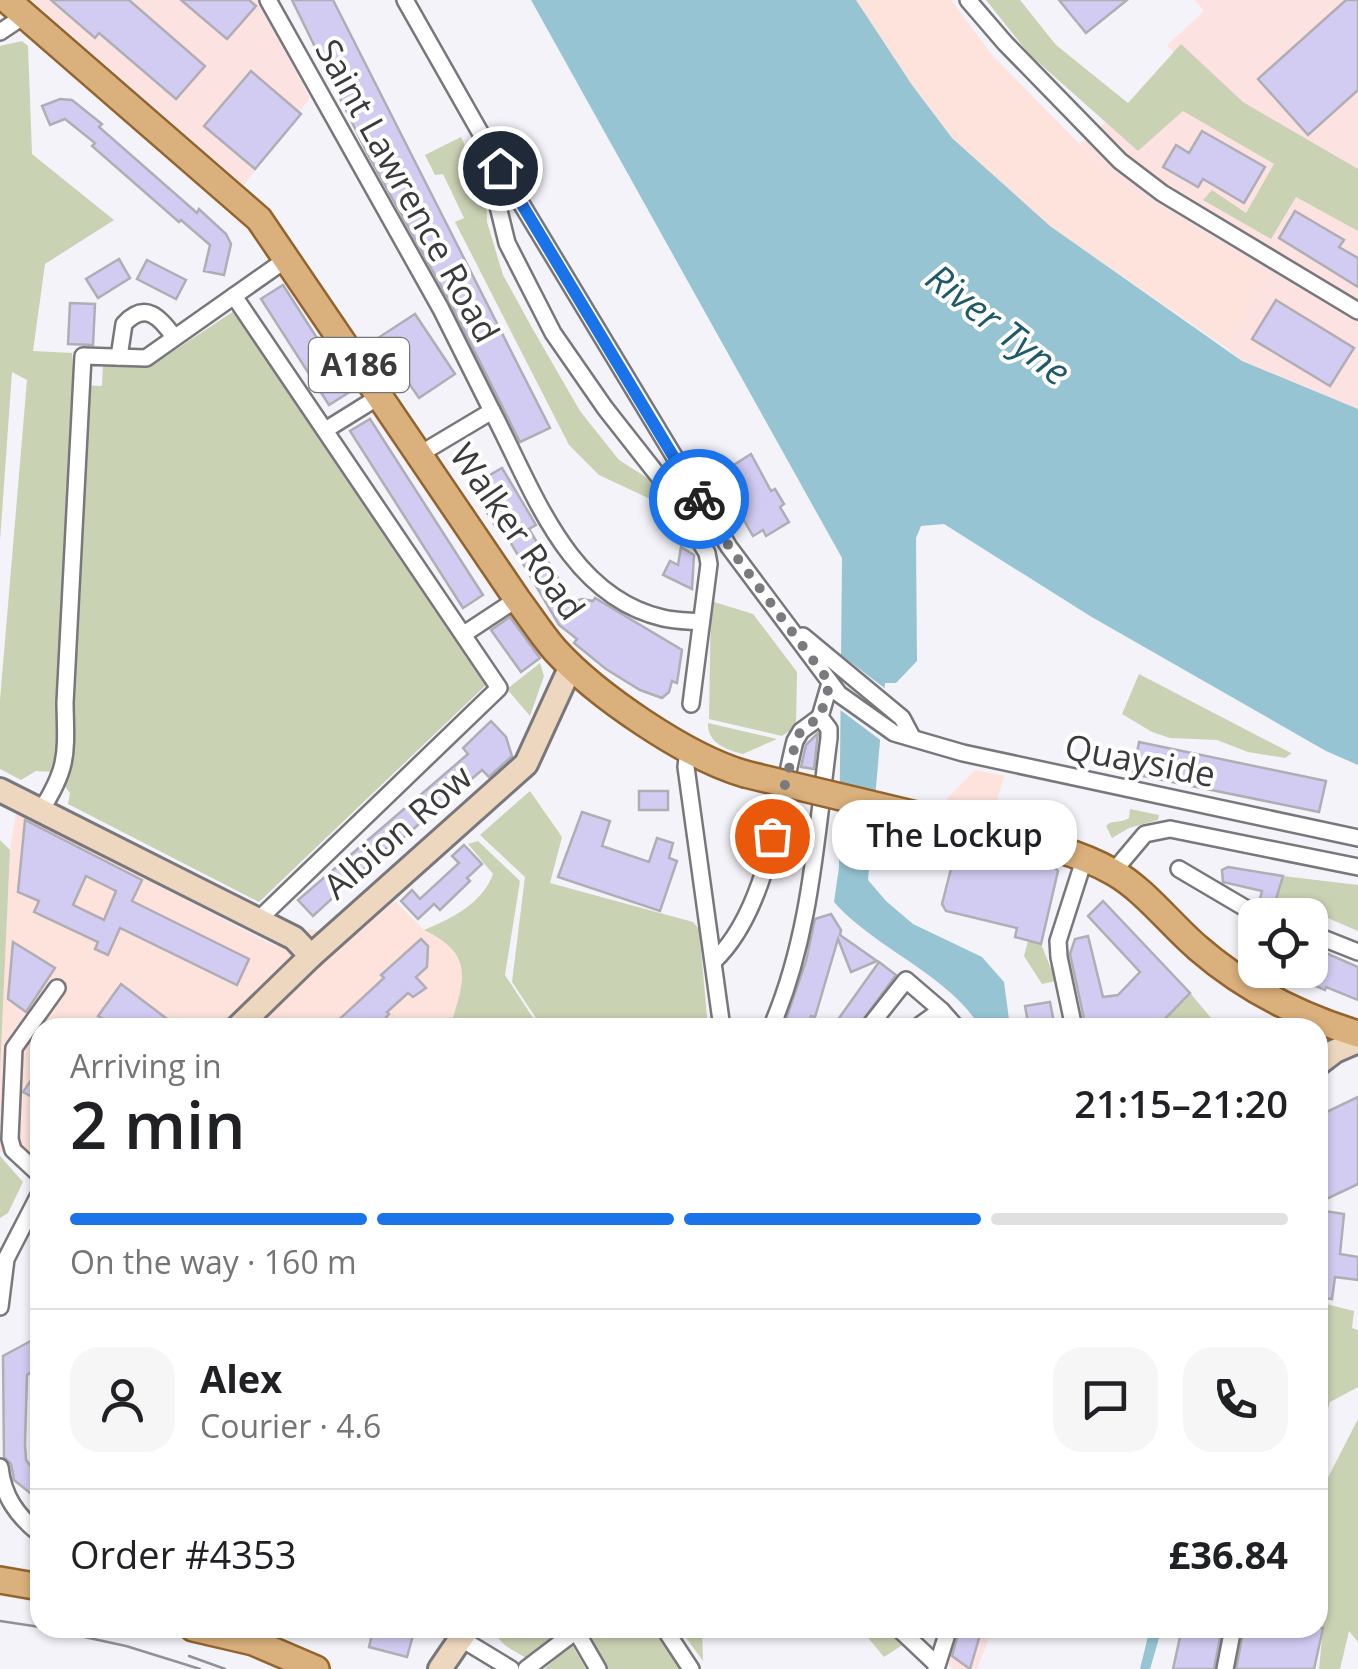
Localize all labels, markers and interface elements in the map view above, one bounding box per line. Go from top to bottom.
street label: Saint Lawrence Road [305,30,511,350]
pin [458,126,543,211]
icon: home [473,141,528,196]
water label: River Tyne [916,251,1082,396]
road number: A186 [309,338,409,392]
street label: Walker Road [440,433,596,629]
courier [649,449,749,549]
icon: bike [672,472,727,527]
street label: Quayside [1061,722,1220,797]
street label: Albion Row [313,753,481,909]
pin [730,794,815,879]
callout: The Lockup [832,801,1077,871]
icon: bag [745,809,800,864]
text: The Lockup [866,813,1043,856]
map controls [1238,898,1328,988]
button: locate [1238,898,1328,988]
text: Arriving in [70,1044,222,1087]
text: 21:15–21:20 [1074,1077,1288,1129]
text: 2 min [70,1080,245,1168]
text: On the way · 160 m [70,1240,357,1283]
button: person [70,1347,175,1452]
button: chat [1053,1347,1158,1452]
button: phone [1183,1347,1288,1452]
text: Alex [200,1352,282,1404]
text: Courier · 4.6 [200,1404,381,1447]
text: Order #4353 [70,1528,297,1580]
text: £36.84 [1169,1528,1288,1580]

